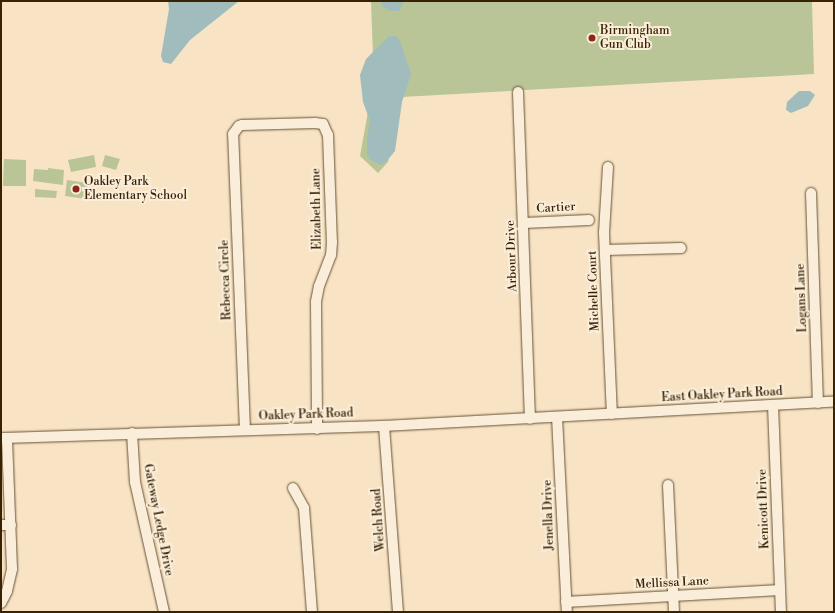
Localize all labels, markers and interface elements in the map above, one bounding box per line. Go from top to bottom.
place label: Birmingham Gun Club [600,24,669,52]
marker: Birmingham Gun Club [587,33,597,43]
street label: Elizabeth Lane [309,168,325,250]
place label: Oakley Park Elementary School [84,175,187,203]
marker: Oakley Park Elementary School [71,184,81,194]
street label: Cartier [536,200,576,216]
street label: Arbour Drive [504,220,520,292]
street label: Rebecca Circle [217,239,235,321]
street label: Michelle Court [585,250,603,332]
street label: Logans Lane [794,263,810,333]
street label: East Oakley Park Road [661,385,783,405]
street label: Oakley Park Road [258,406,354,424]
street label: Gateway Ledge Drive [140,463,176,577]
street label: Kenicott Drive [755,469,773,549]
street label: Jenella Drive [541,479,557,551]
street label: Welch Road [370,488,388,552]
street label: Mellissa Lane [635,574,709,592]

